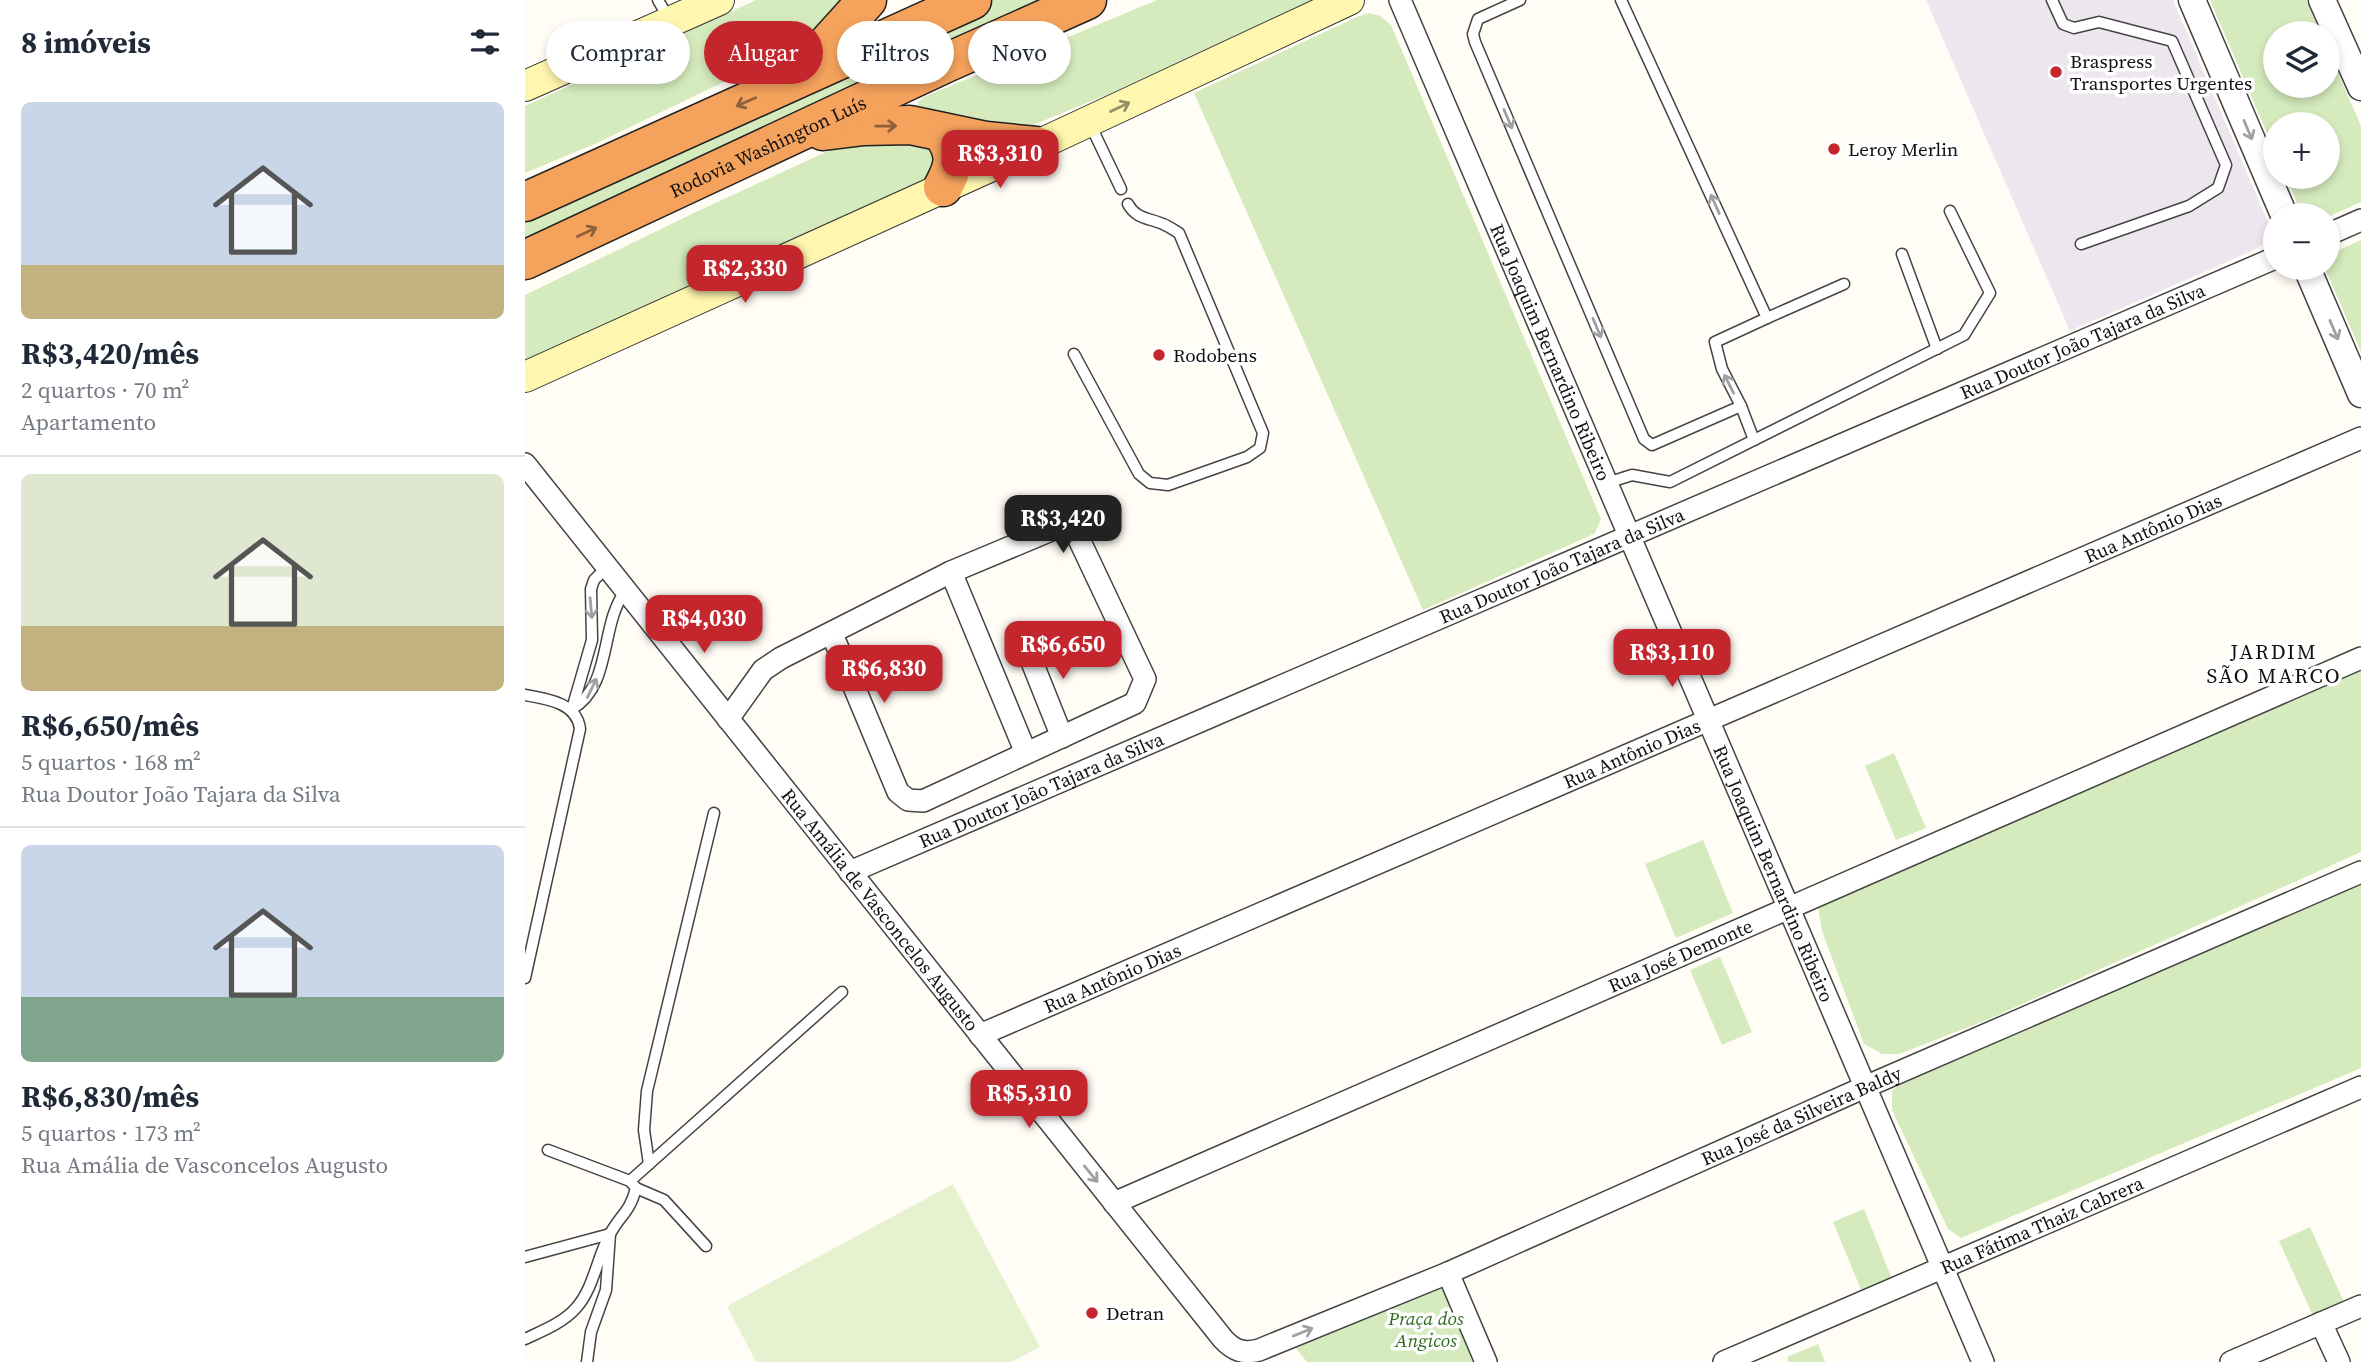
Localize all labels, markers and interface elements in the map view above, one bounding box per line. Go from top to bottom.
chip: Comprar [546,21,690,84]
chip: Alugar [704,21,823,84]
chip: Filtros [837,21,954,84]
chip: Novo [968,21,1071,84]
map controls [2263,21,2340,280]
button: layers [2263,21,2340,98]
text: 8 imóveis [21,22,151,63]
icon: filters [466,23,504,61]
place label: Braspress Transportes Urgentes [2070,48,2252,96]
marker: Braspress Transportes Urgentes [2048,64,2064,80]
street label: Rodovia Washington Luís [665,89,870,204]
one-way arrow [736,96,757,109]
one-way arrow [1109,100,1130,113]
one-way arrow [1502,108,1515,129]
button: + [2263,112,2340,189]
one-way arrow [874,119,897,132]
one-way arrow [2242,119,2255,140]
pin: R$3,310 [935,130,1065,190]
place label: Leroy Merlin [1848,136,1958,162]
text: R$3,310 [958,137,1042,169]
marker: Leroy Merlin [1826,141,1842,157]
icon: home [200,147,326,273]
one-way arrow [1707,194,1721,215]
button: − [2263,203,2340,280]
street label: Rua Joaquim Bernardino Ribeiro [1484,220,1617,485]
one-way arrow [576,224,597,238]
pin: R$2,330 [680,246,810,305]
text: R$2,330 [703,252,787,284]
street label: Rua Doutor João Tajara da Silva [1956,277,2209,405]
one-way arrow [1591,317,1604,339]
one-way arrow [2328,319,2341,341]
text: R$3,420/mês [21,333,199,374]
place label: Rodobens [1173,342,1257,368]
marker: Rodobens [1151,347,1167,363]
text: 2 quartos · 70 m² [21,374,190,406]
one-way arrow [1722,374,1736,395]
text: Apartamento [21,406,156,438]
street label: Rua Antônio Dias [2080,487,2226,569]
pin: R$3,420 [998,496,1128,555]
street label: Rua Doutor João Tajara da Silva [1435,501,1689,630]
text: R$3,420 [1021,502,1105,534]
icon: home [200,519,326,645]
pin: R$4,030 [639,596,769,655]
one-way arrow [585,597,598,619]
text: R$4,030 [662,602,746,634]
pin: R$6,650 [998,622,1128,681]
text: R$6,650 [1021,628,1105,660]
pin: R$3,110 [1607,630,1737,689]
text: R$3,110 [1630,636,1714,668]
district label: JARDIM SÃO MARCO [2206,637,2342,690]
pin: R$6,830 [819,646,949,705]
text: R$6,830 [842,652,926,684]
one-way arrow [586,677,599,698]
text: R$6,650/mês [21,705,199,746]
street label: Rua Antônio Dias [1559,712,1704,794]
street label: Rua Doutor João Tajara da Silva [914,725,1168,854]
street label: Rua Joaquim Bernardino Ribeiro [1707,741,1840,1006]
text: 5 quartos · 168 m² [21,746,201,778]
text: Rua Doutor João Tajara da Silva [21,778,341,810]
street label: Rua Amália de Vasconcelos Augusto [776,783,985,1036]
icon: home [200,890,326,1016]
street label: Rua José Demonte [1604,913,1756,998]
street label: Rua Antônio Dias [1039,937,1185,1019]
street label: Rua José da Silveira Baldy [1697,1060,1906,1172]
pin: R$5,310 [964,1070,1094,1130]
text: R$6,830/mês [21,1076,199,1117]
text: R$5,310 [987,1077,1071,1109]
text: 5 quartos · 173 m² [21,1117,201,1149]
text: Rua Amália de Vasconcelos Augusto [21,1149,388,1181]
one-way arrow [1084,1165,1099,1183]
street label: Rua Fátima Thaiz Cabrera [1936,1169,2148,1280]
place label: Detran [1106,1300,1164,1326]
marker: Detran [1084,1305,1100,1321]
park label: Praça dos Angicos [1387,1305,1464,1353]
one-way arrow [1292,1324,1313,1337]

